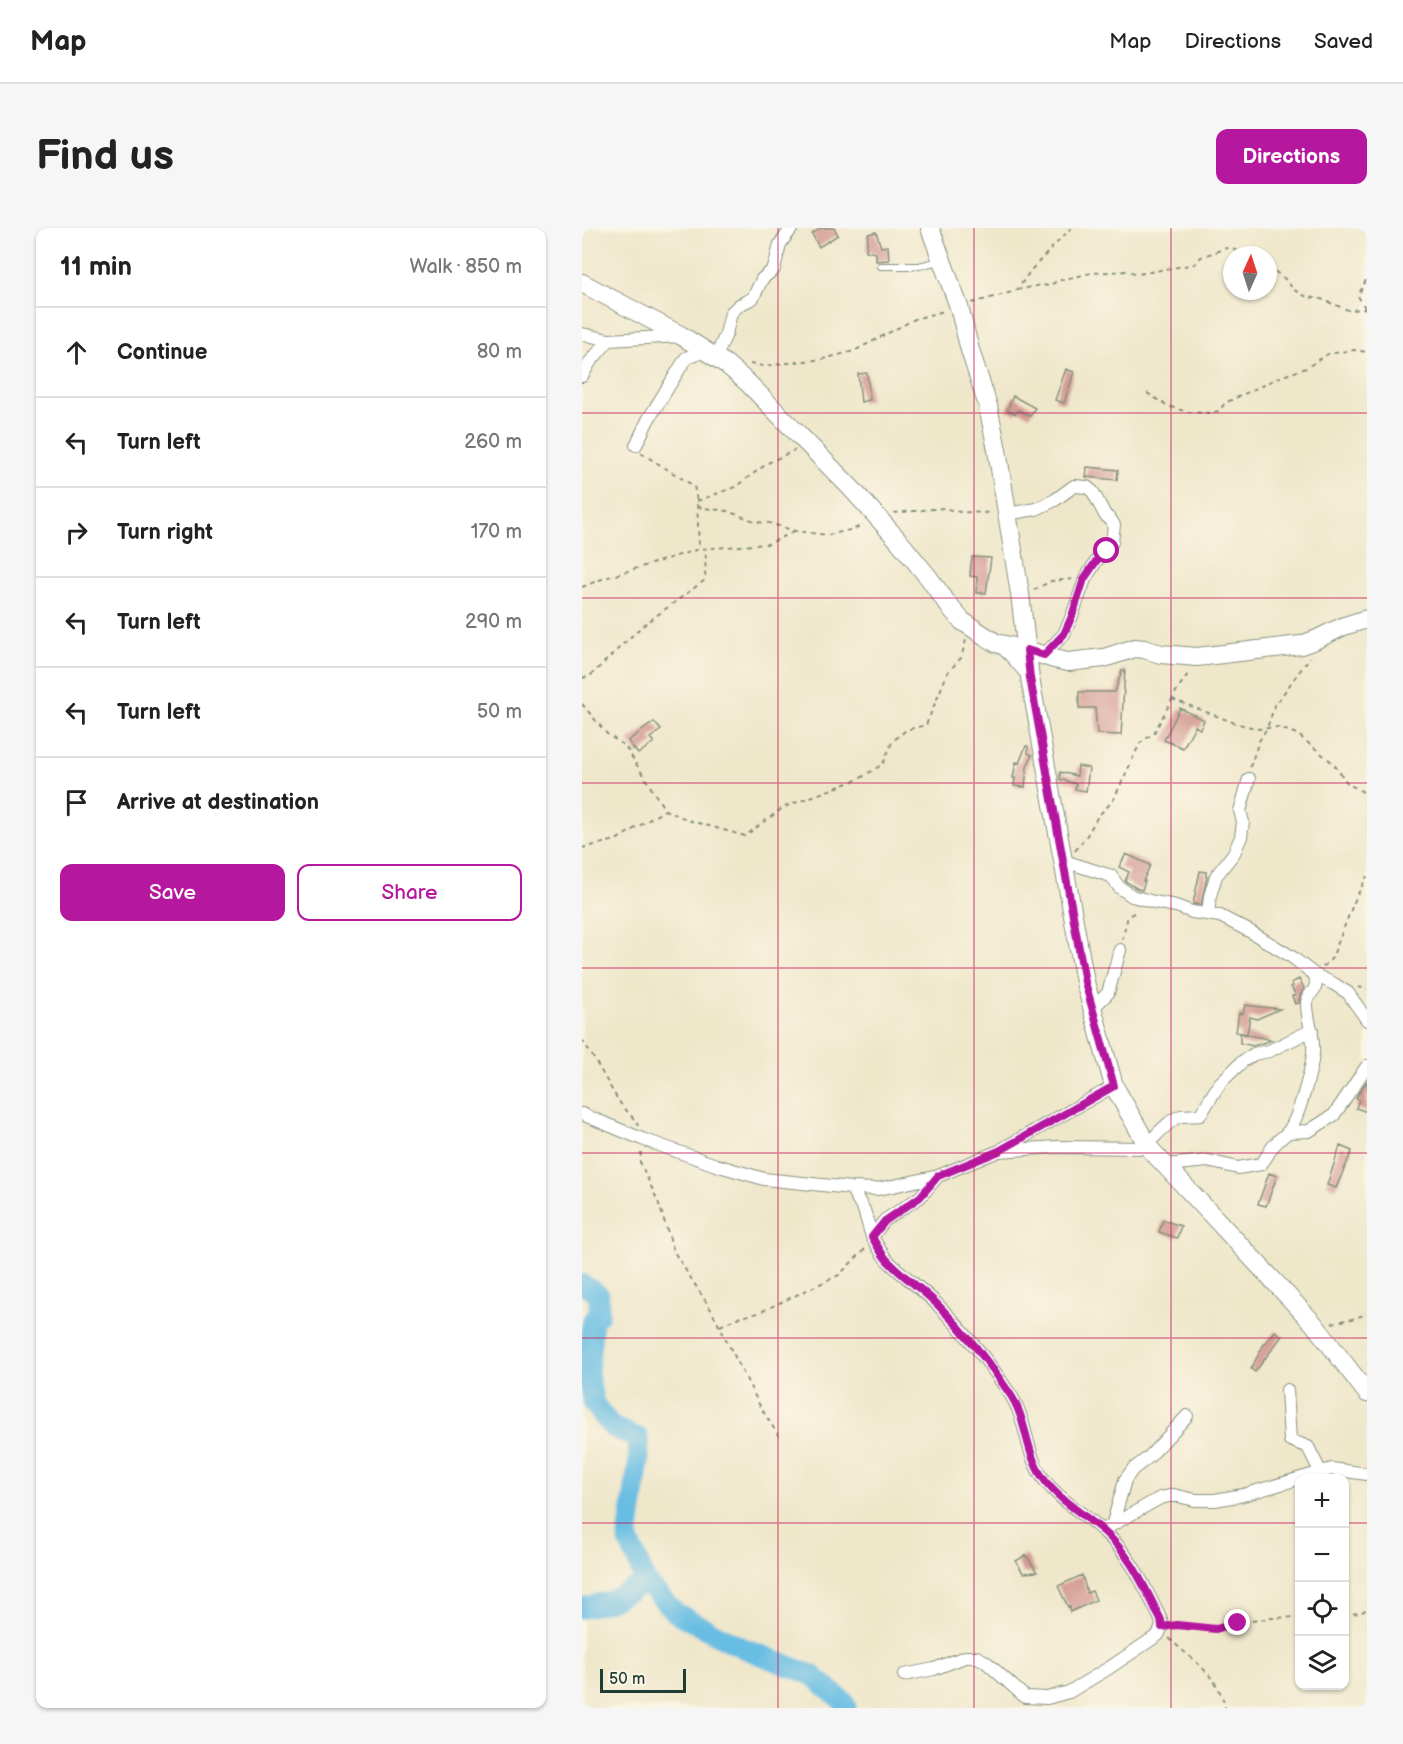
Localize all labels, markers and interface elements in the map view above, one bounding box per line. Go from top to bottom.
text: Map [30,25,86,58]
text: Map [1109,29,1152,54]
text: Directions [1185,29,1281,54]
text: Saved [1314,29,1373,54]
button: Directions [1216,129,1367,184]
text: Find us [36,131,174,182]
north arrow [1223,246,1277,300]
text: 11 min [60,252,132,283]
text: Walk · 850 m [409,255,522,279]
icon: ahead [60,336,93,369]
text: Continue [117,339,207,366]
text: 80 m [477,340,522,364]
icon: left [60,426,93,459]
text: Turn left [117,429,201,456]
text: 260 m [464,430,522,454]
icon: right [60,516,93,549]
text: Turn right [117,519,213,546]
text: 170 m [471,520,522,544]
route start [1093,537,1119,563]
icon: left [60,606,93,639]
text: Turn left [117,609,201,636]
text: 290 m [465,610,522,634]
icon: left [60,696,93,729]
text: Turn left [117,699,201,726]
text: 50 m [477,700,522,724]
icon: arrive [60,786,93,819]
text: Arrive at destination [117,789,319,816]
button: Save [60,864,285,921]
button: Share [297,864,522,921]
map controls [1295,1474,1349,1690]
button: + [1295,1474,1349,1528]
button: − [1295,1528,1349,1582]
button: locate [1295,1582,1349,1636]
route end [1224,1609,1250,1635]
button: layers [1295,1636,1349,1690]
scale bar [600,1666,686,1694]
text: 50 m [609,1670,645,1689]

